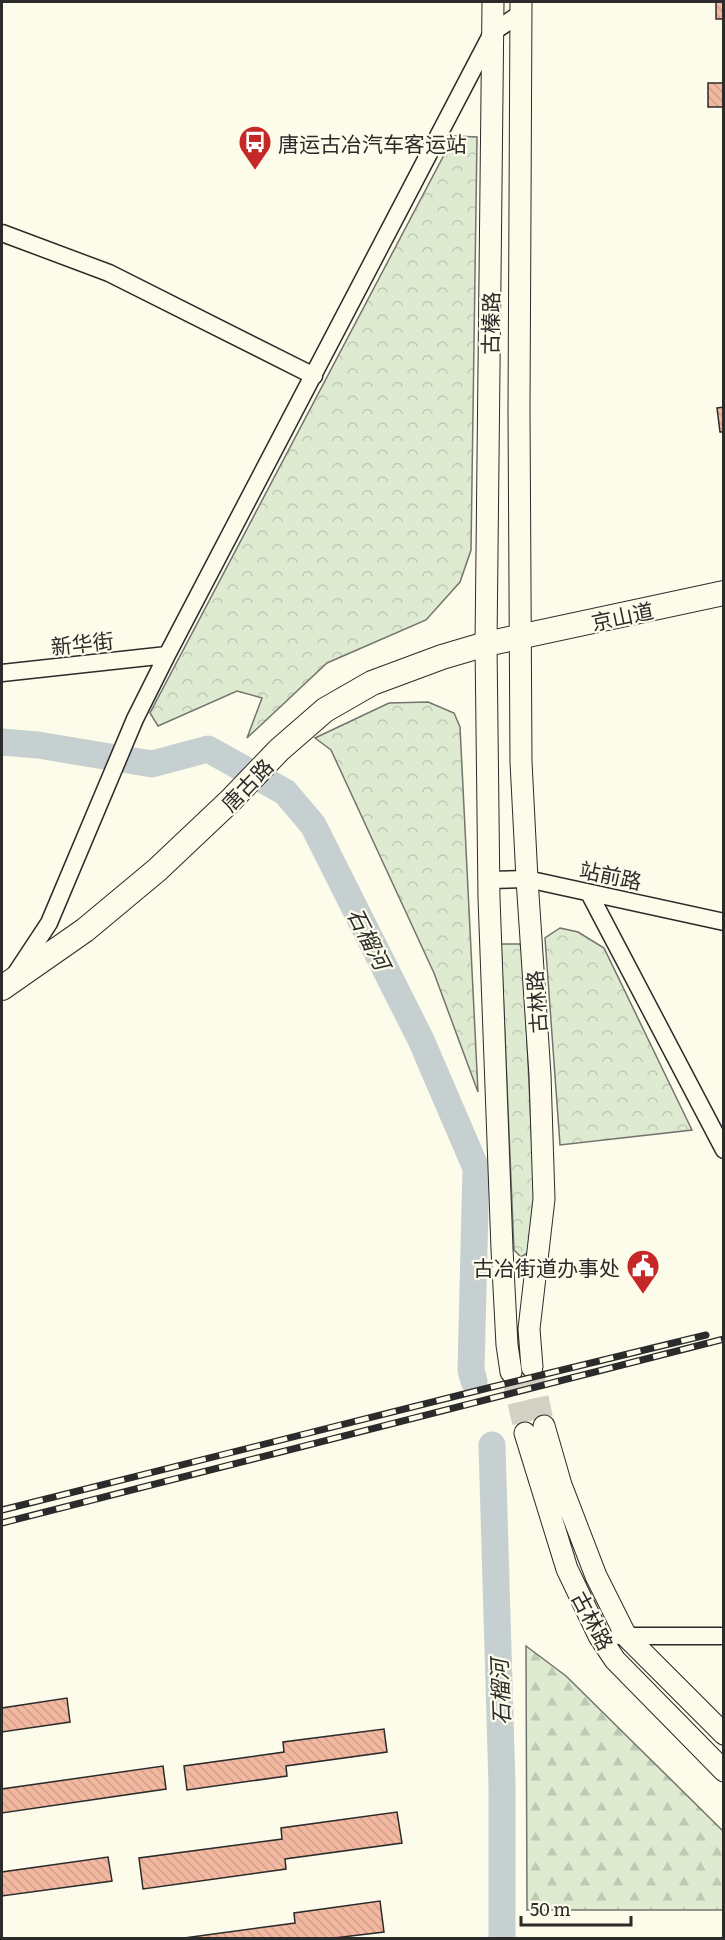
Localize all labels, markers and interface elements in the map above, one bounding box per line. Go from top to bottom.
bus stop icon: 唐运古冶汽车客运站 [237,124,273,171]
place label: 唐运古冶汽车客运站 [278,127,467,158]
street label: 古榛路 [473,291,505,355]
street label: 京山道 [588,593,656,637]
street label: 新华街 [49,623,115,661]
street label: 唐古路 [213,751,279,817]
street label: 站前路 [577,852,645,896]
water label: 石榴河 [340,901,401,978]
street label: 古林路 [517,969,553,1035]
public building icon: 古冶街道办事处 [625,1248,661,1295]
place label: 古冶街道办事处 [473,1251,620,1282]
street label: 古林路 [566,1585,622,1655]
water label: 石榴河 [481,1654,517,1726]
scale bar [521,1889,630,1927]
text: 50 m [530,1895,571,1922]

